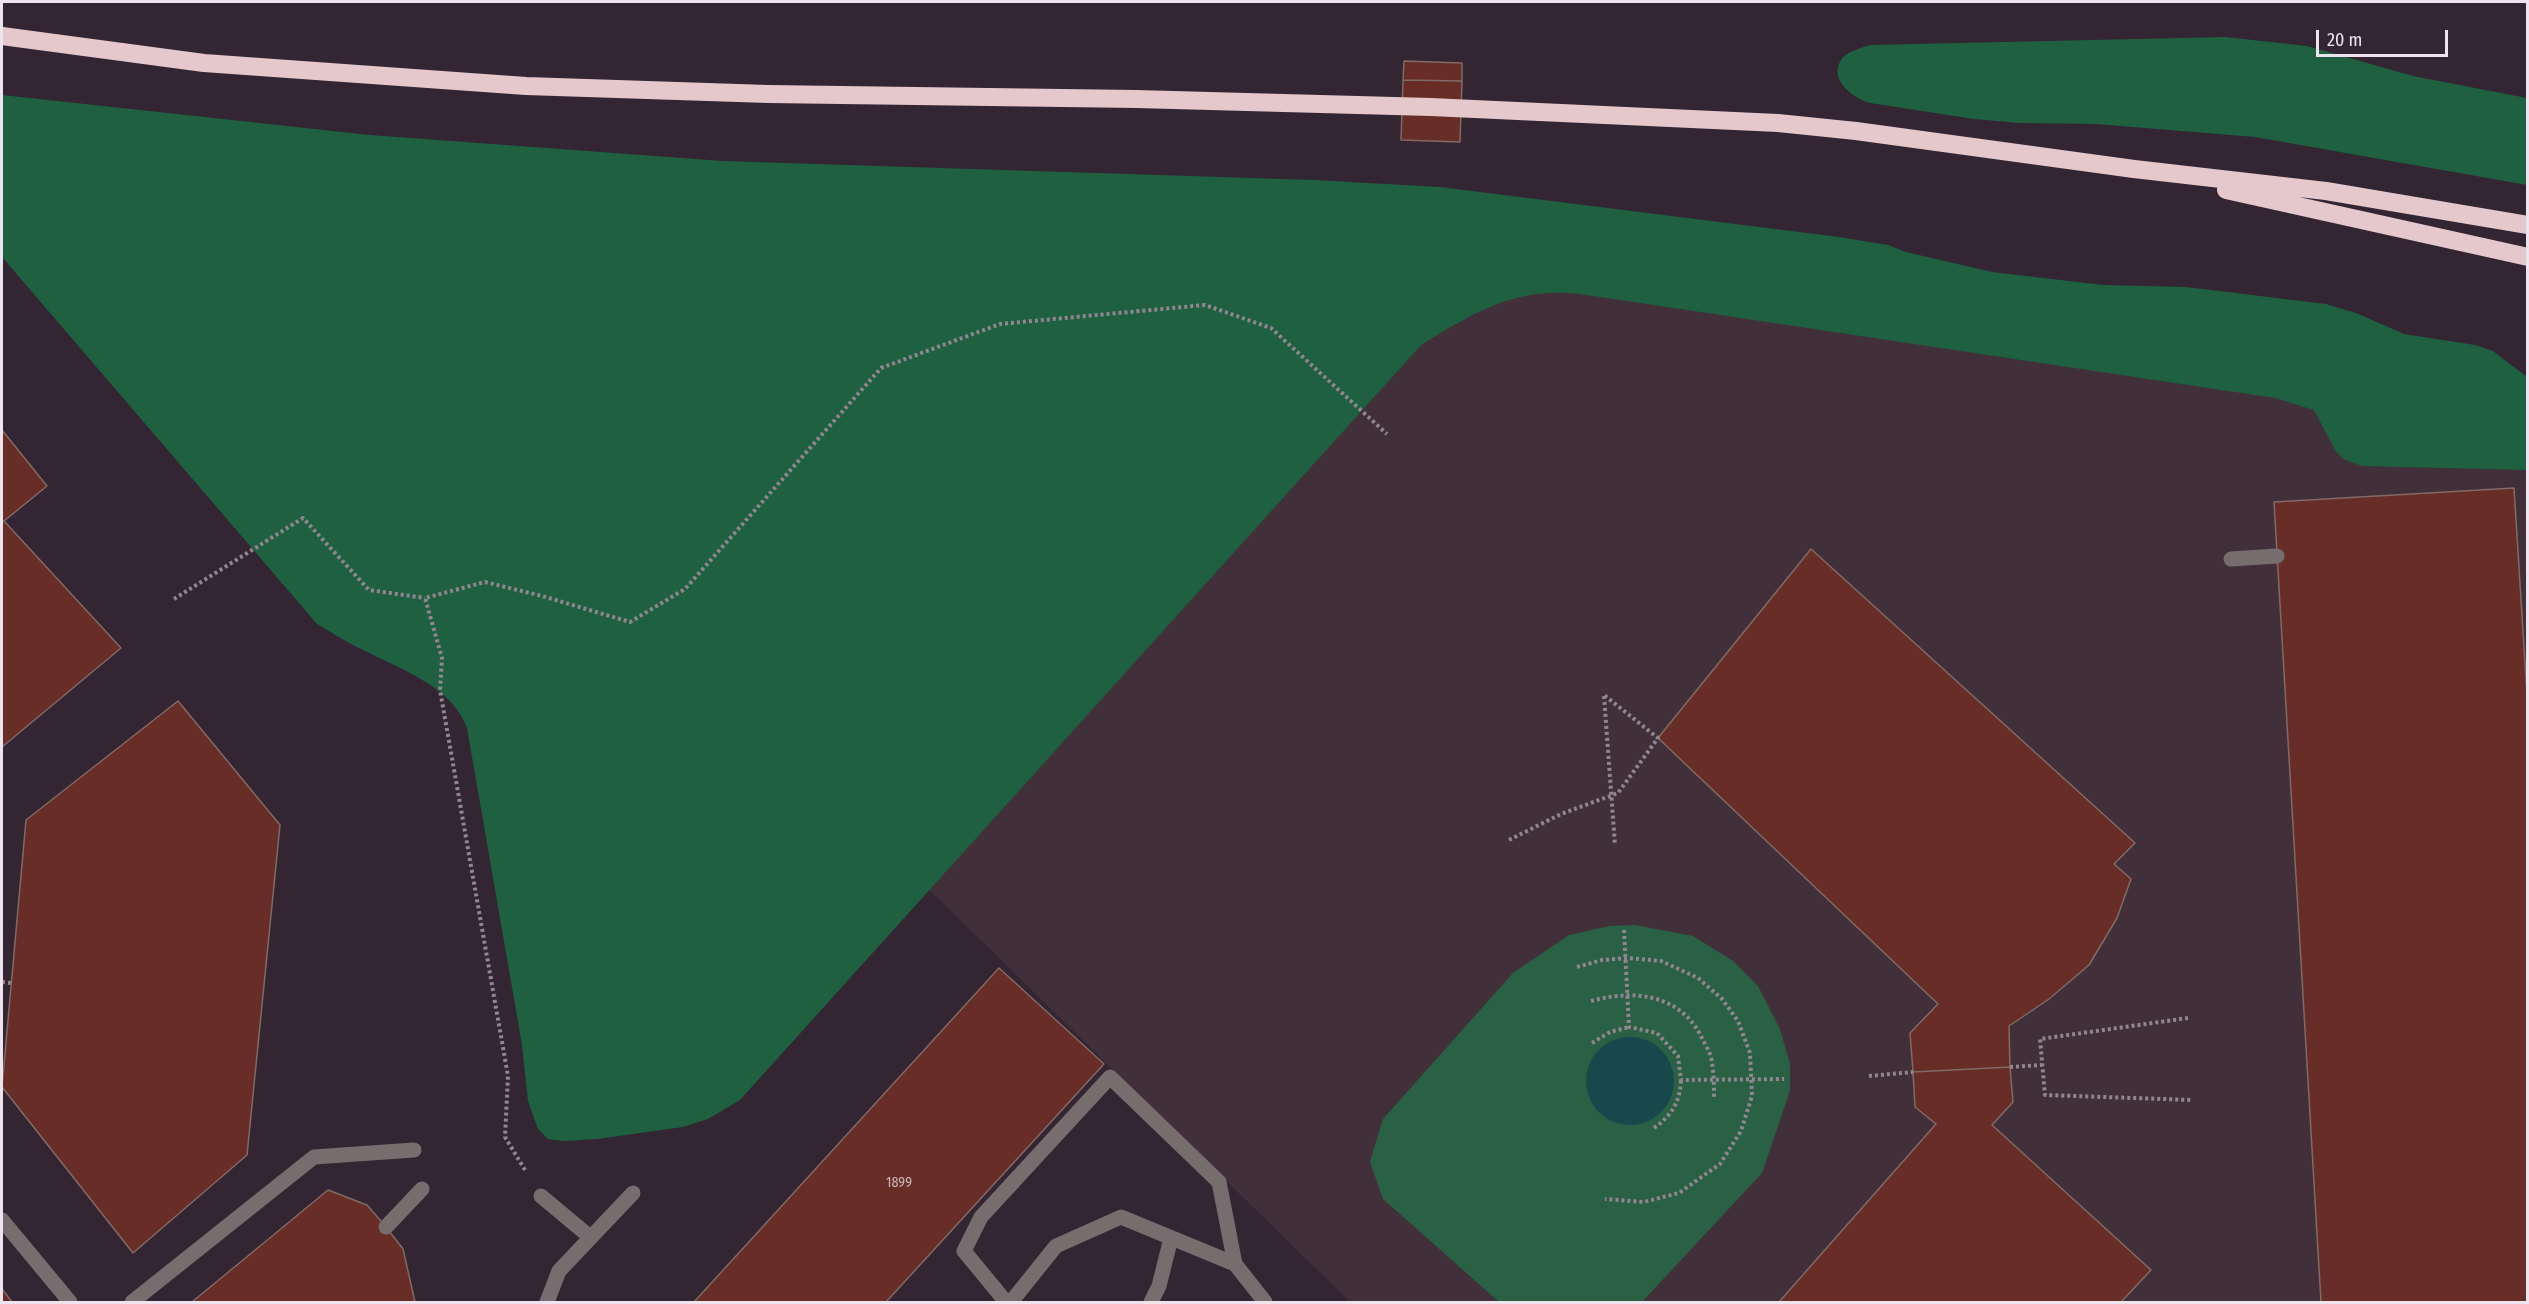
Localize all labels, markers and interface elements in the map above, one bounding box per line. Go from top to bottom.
scale bar [2319,18,2451,56]
text: 20 m [2327,29,2362,51]
house number: 1899 [886,1175,912,1191]

